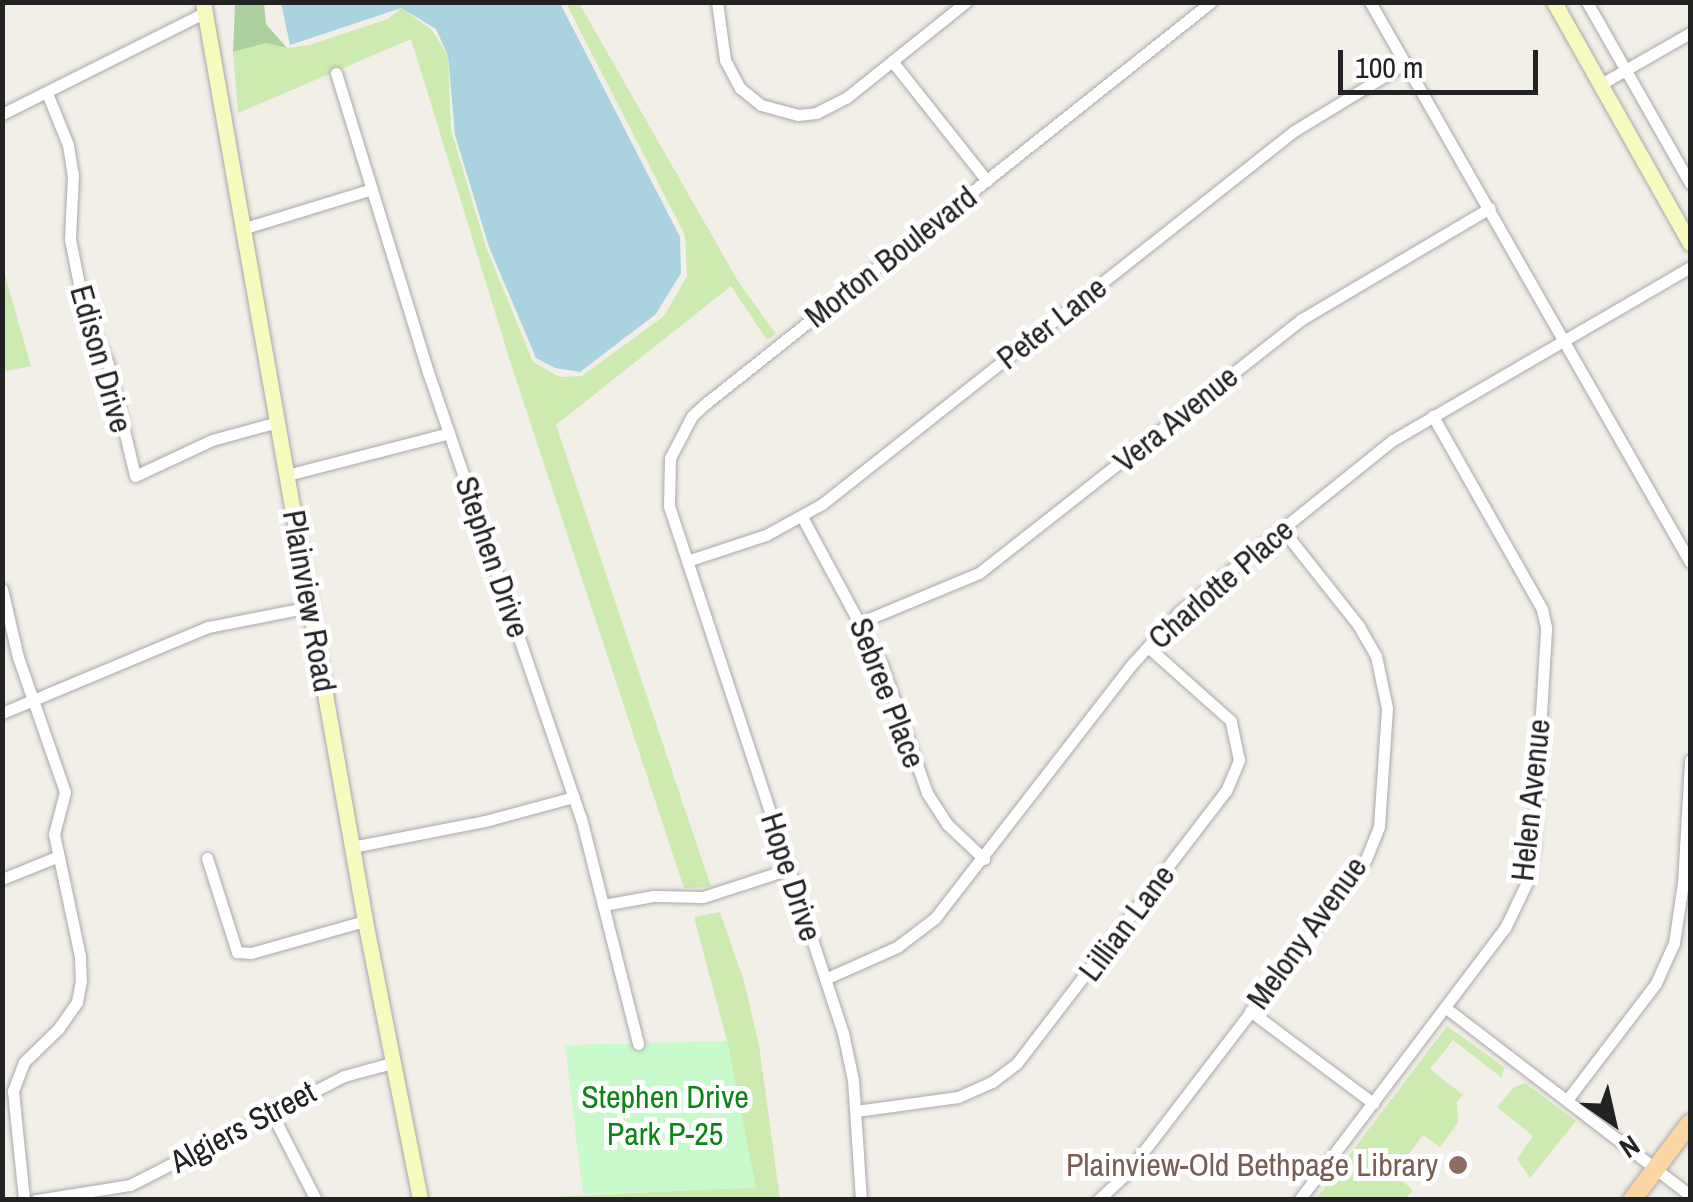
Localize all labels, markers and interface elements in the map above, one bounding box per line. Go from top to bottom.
scale bar [1343,30,1543,92]
text: 100 m [1355,47,1423,87]
street label: Morton Boulevard [798,178,984,336]
street label: Peter Lane [990,268,1114,378]
street label: Edison Drive [62,281,140,437]
street label: Vera Avenue [1106,357,1246,481]
street label: Stephen Drive [447,471,537,643]
street label: Plainview Road [274,507,344,695]
street label: Charlotte Place [1141,511,1301,657]
street label: Sebree Place [841,613,933,773]
street label: Helen Avenue [1503,716,1559,884]
street label: Hope Drive [752,808,830,946]
street label: Melony Avenue [1238,849,1376,1017]
street label: Lillian Lane [1071,857,1183,989]
north arrow [1563,1072,1663,1172]
street label: Algiers Street [164,1073,322,1181]
park label: Stephen Drive Park P-25 [581,1079,749,1154]
text: N [1612,1126,1647,1167]
place label: Plainview-Old Bethpage Library [1066,1146,1438,1184]
marker: Plainview-Old Bethpage Library [1447,1154,1469,1176]

